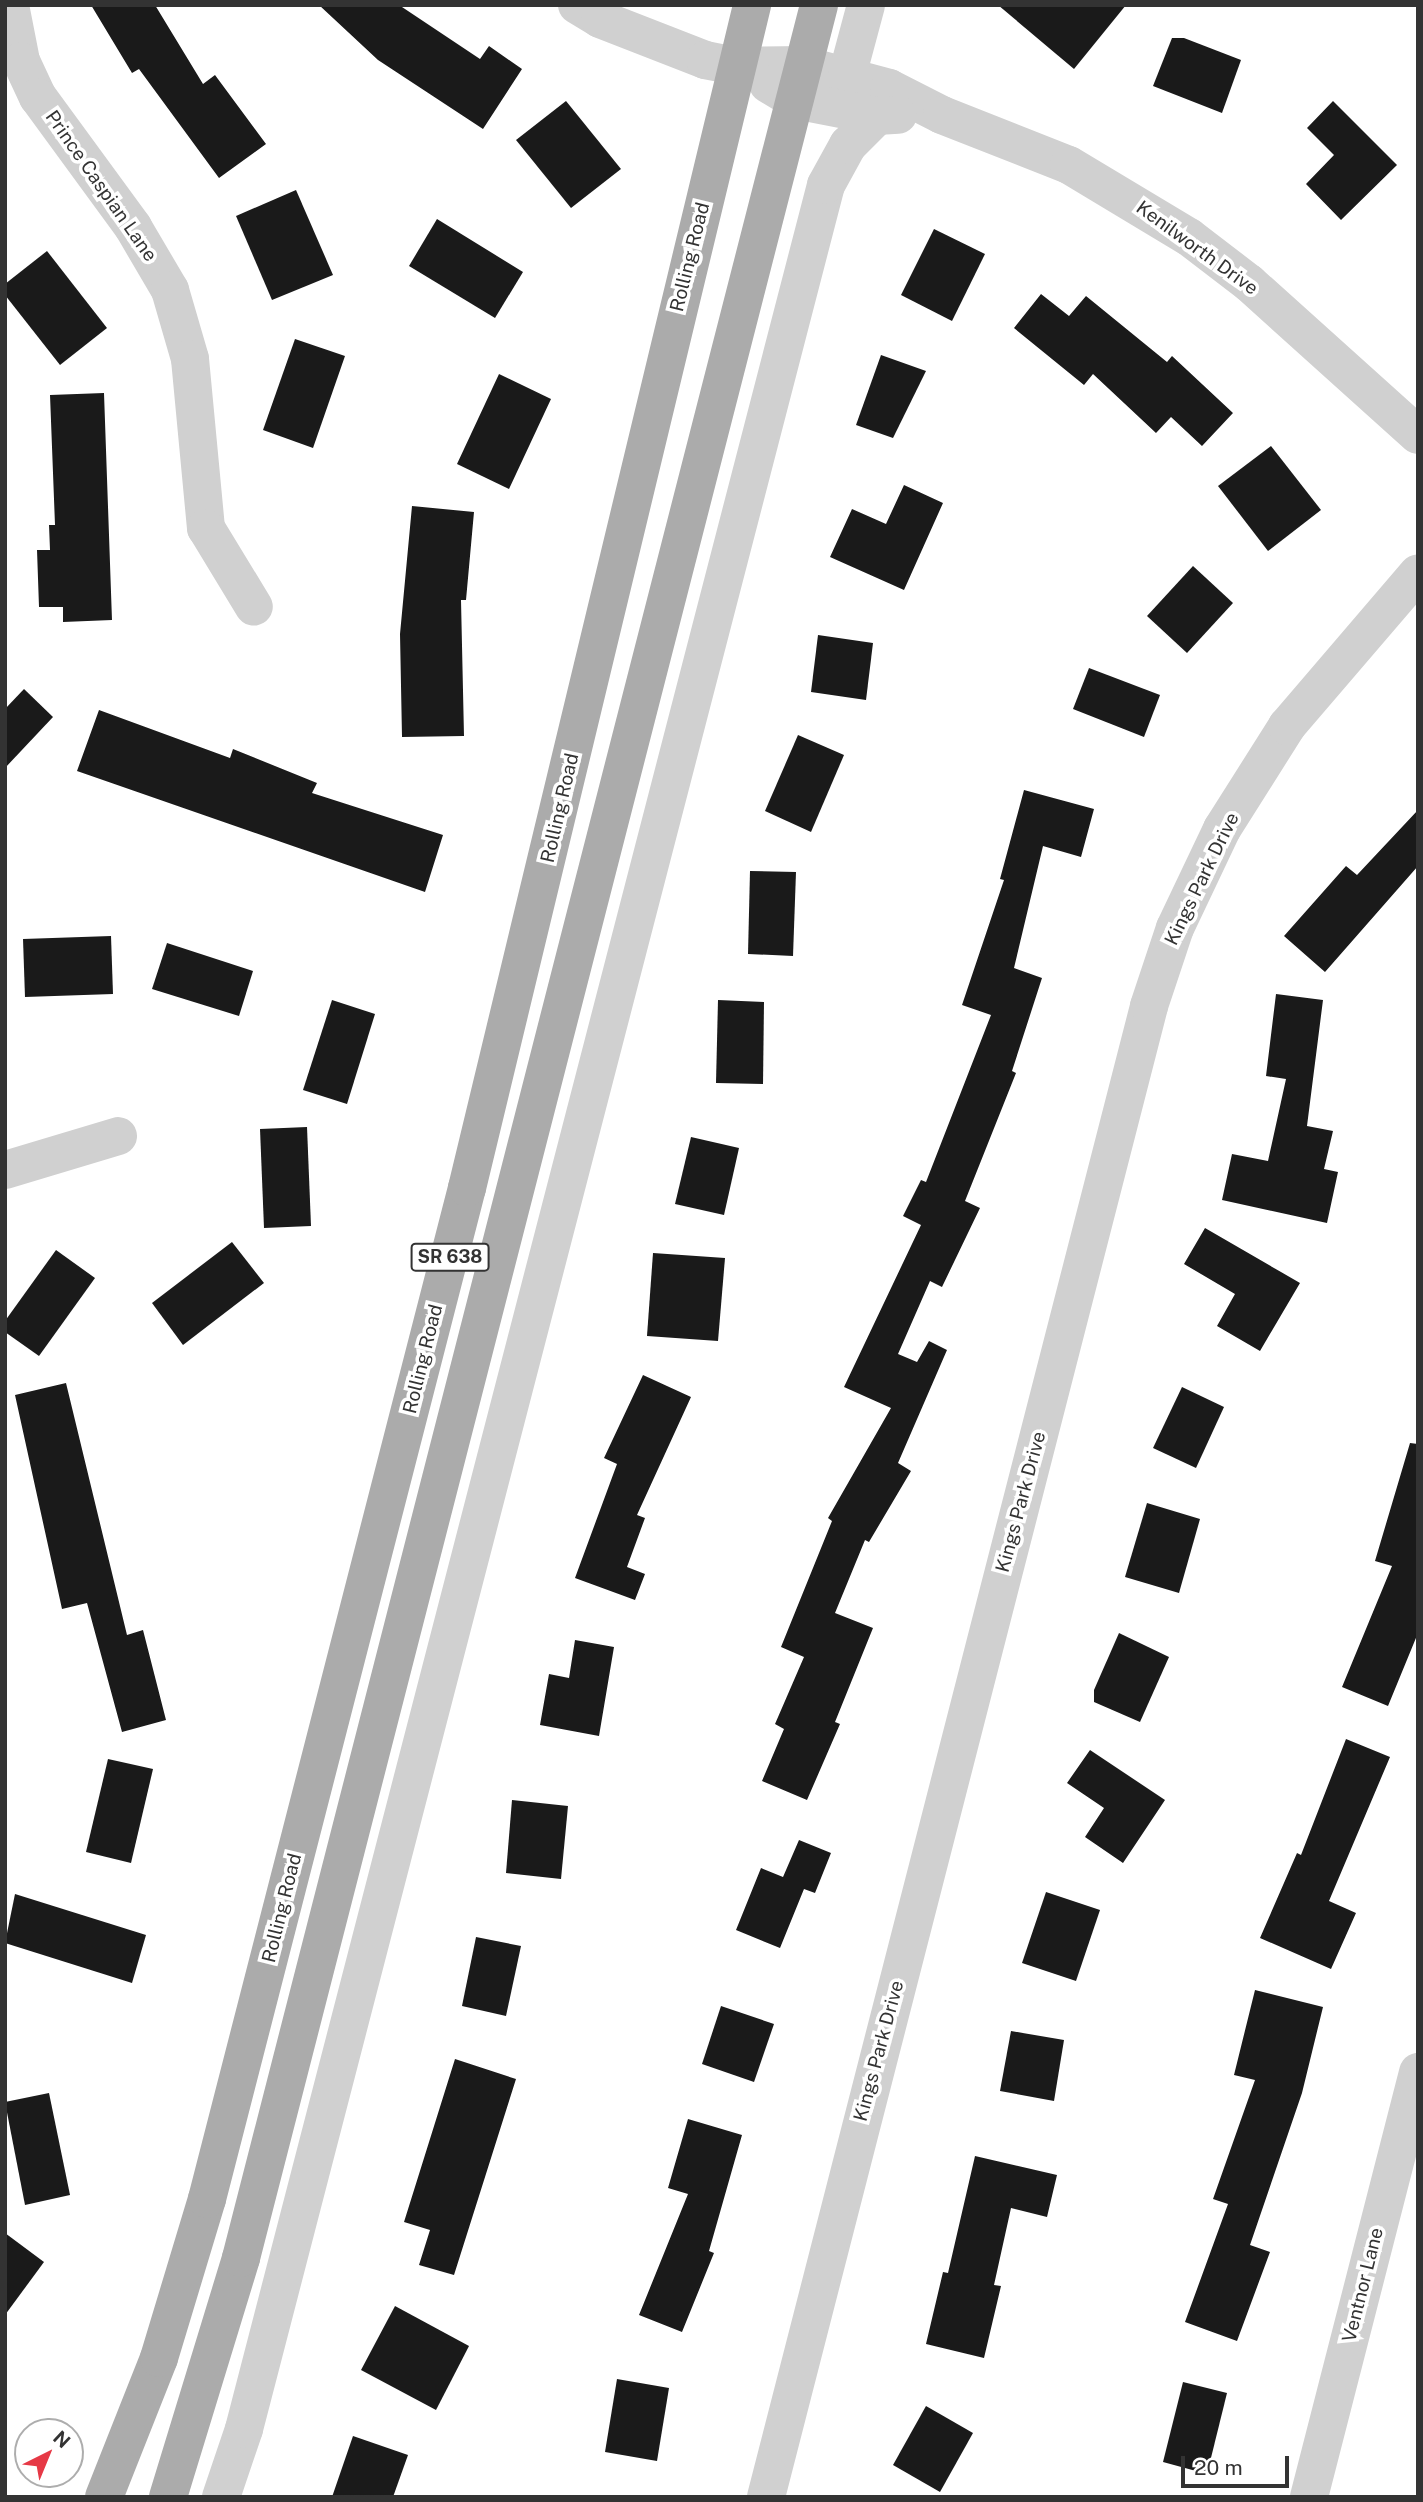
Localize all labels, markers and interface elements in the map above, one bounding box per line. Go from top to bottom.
street label: Prince Caspian Lane [40,106,162,266]
street label: Kenilworth Drive [1132,196,1262,300]
street label: Rolling Road [665,200,715,314]
street label: Rolling Road [536,751,584,865]
street label: Kings Park Drive [1160,809,1244,949]
road number: SR 638 [410,1242,490,1272]
street label: Rolling Road [398,1302,448,1416]
street label: Kings Park Drive [991,1429,1051,1575]
street label: Rolling Road [257,1851,307,1965]
street label: Kings Park Drive [849,1978,909,2124]
street label: Ventnor Lane [1338,2225,1388,2345]
north arrow [14,2418,84,2488]
text: N [49,2426,75,2452]
scale bar [1185,2442,1294,2486]
text: 20 m [1194,2455,1243,2480]

